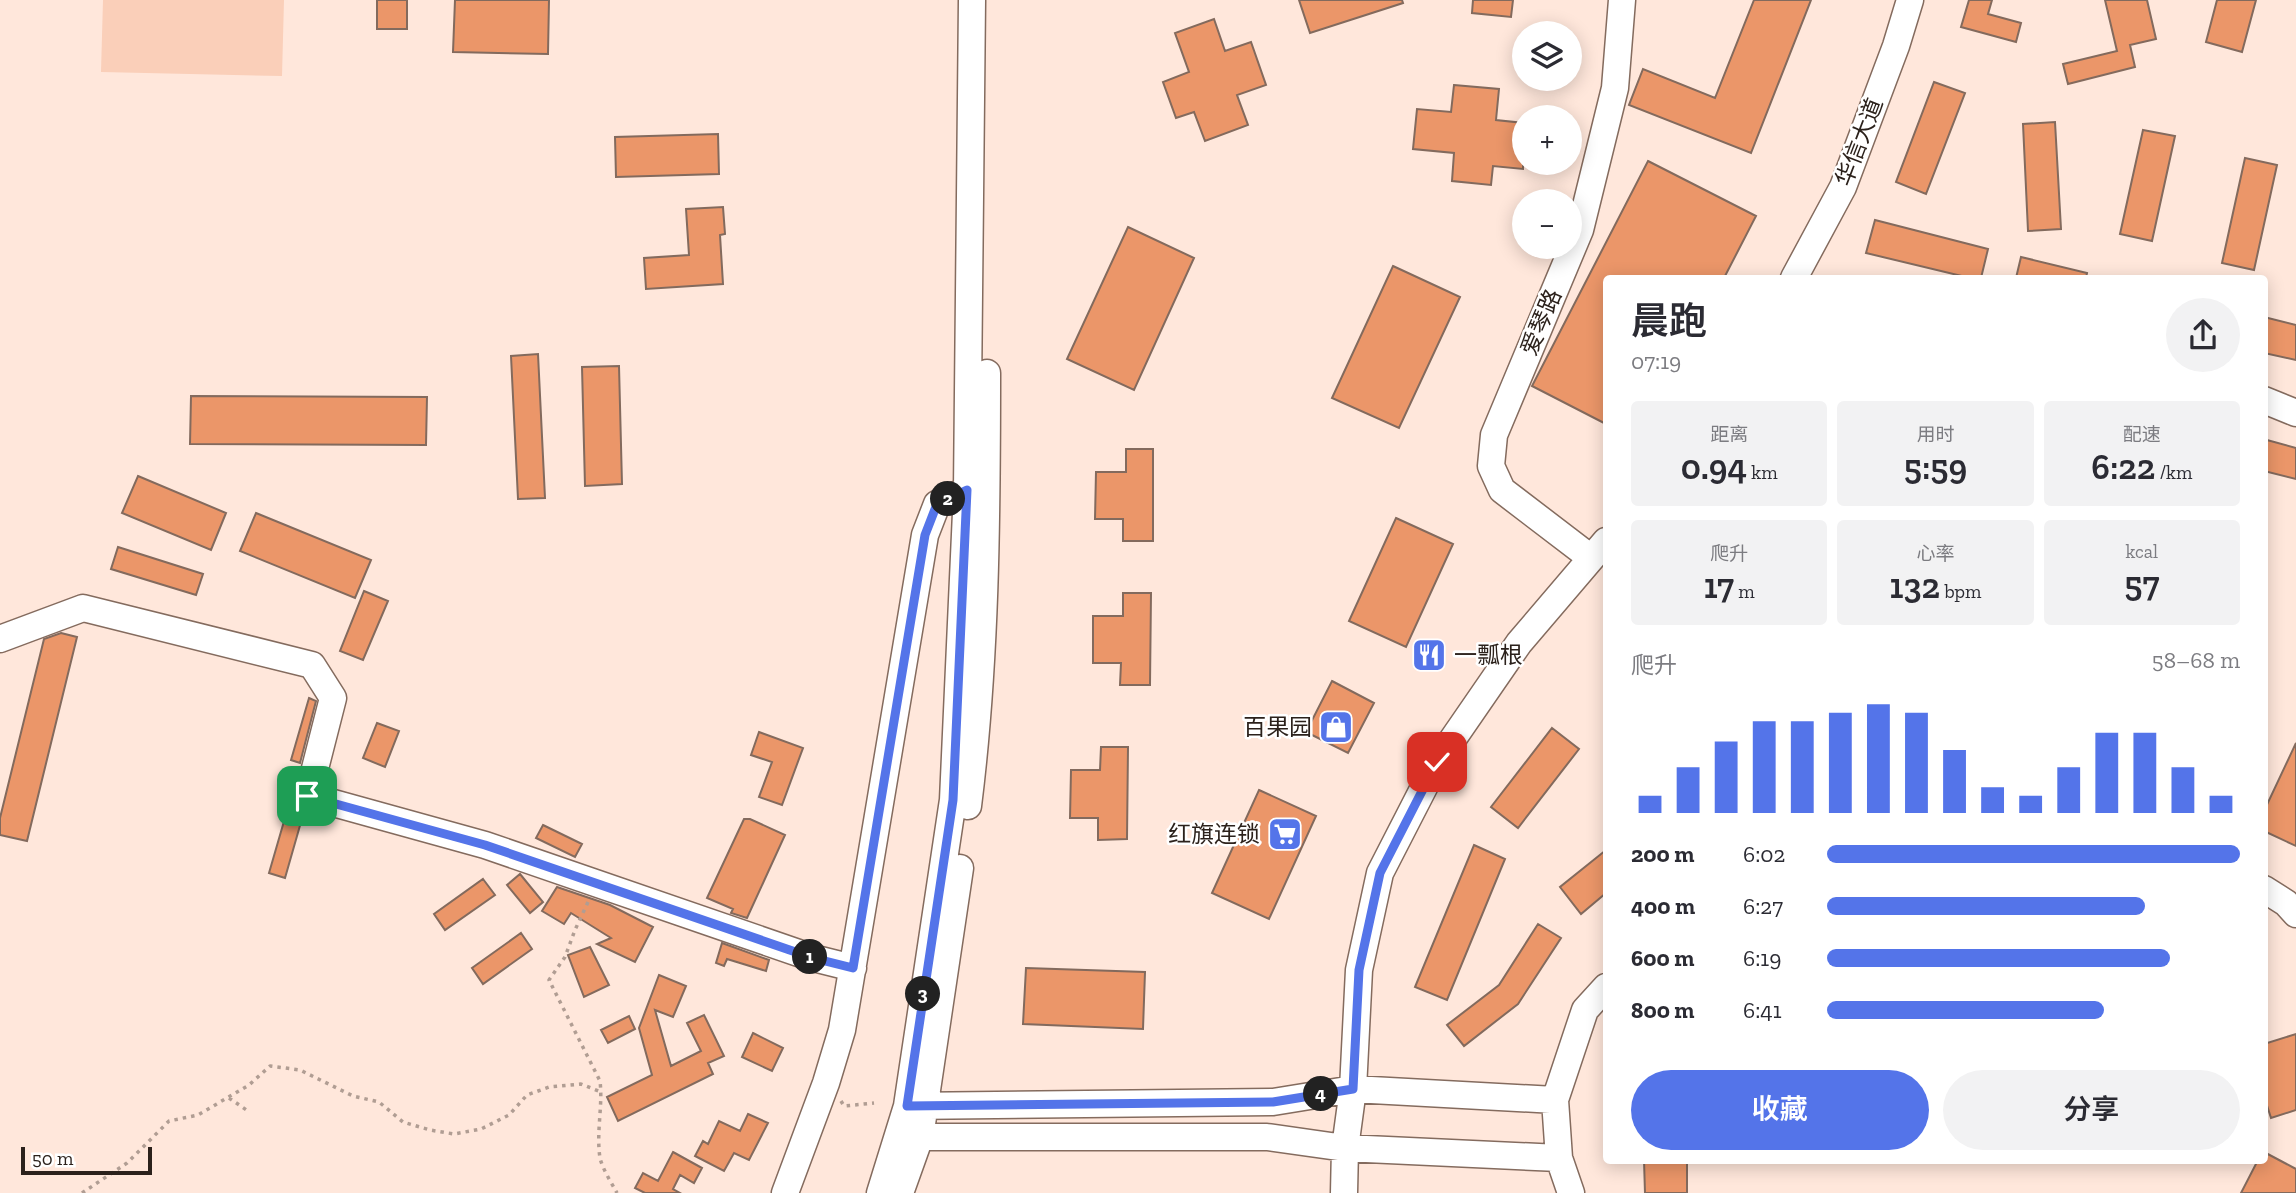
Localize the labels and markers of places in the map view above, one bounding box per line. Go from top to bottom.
pin: 2 [930,482,965,516]
restaurant icon: 一瓢根 [1410,636,1448,674]
place label: 一瓢根 [1454,641,1523,669]
shop icon: 百果园 [1317,708,1355,746]
place label: 百果园 [1243,713,1312,741]
pin [1407,732,1467,792]
pin [277,766,337,826]
supermarket icon: 红旗连锁 [1266,815,1304,853]
place label: 红旗连锁 [1168,820,1260,848]
pin: 1 [792,940,828,974]
pin: 3 [906,976,940,1012]
pin: 4 [1304,1076,1338,1112]

